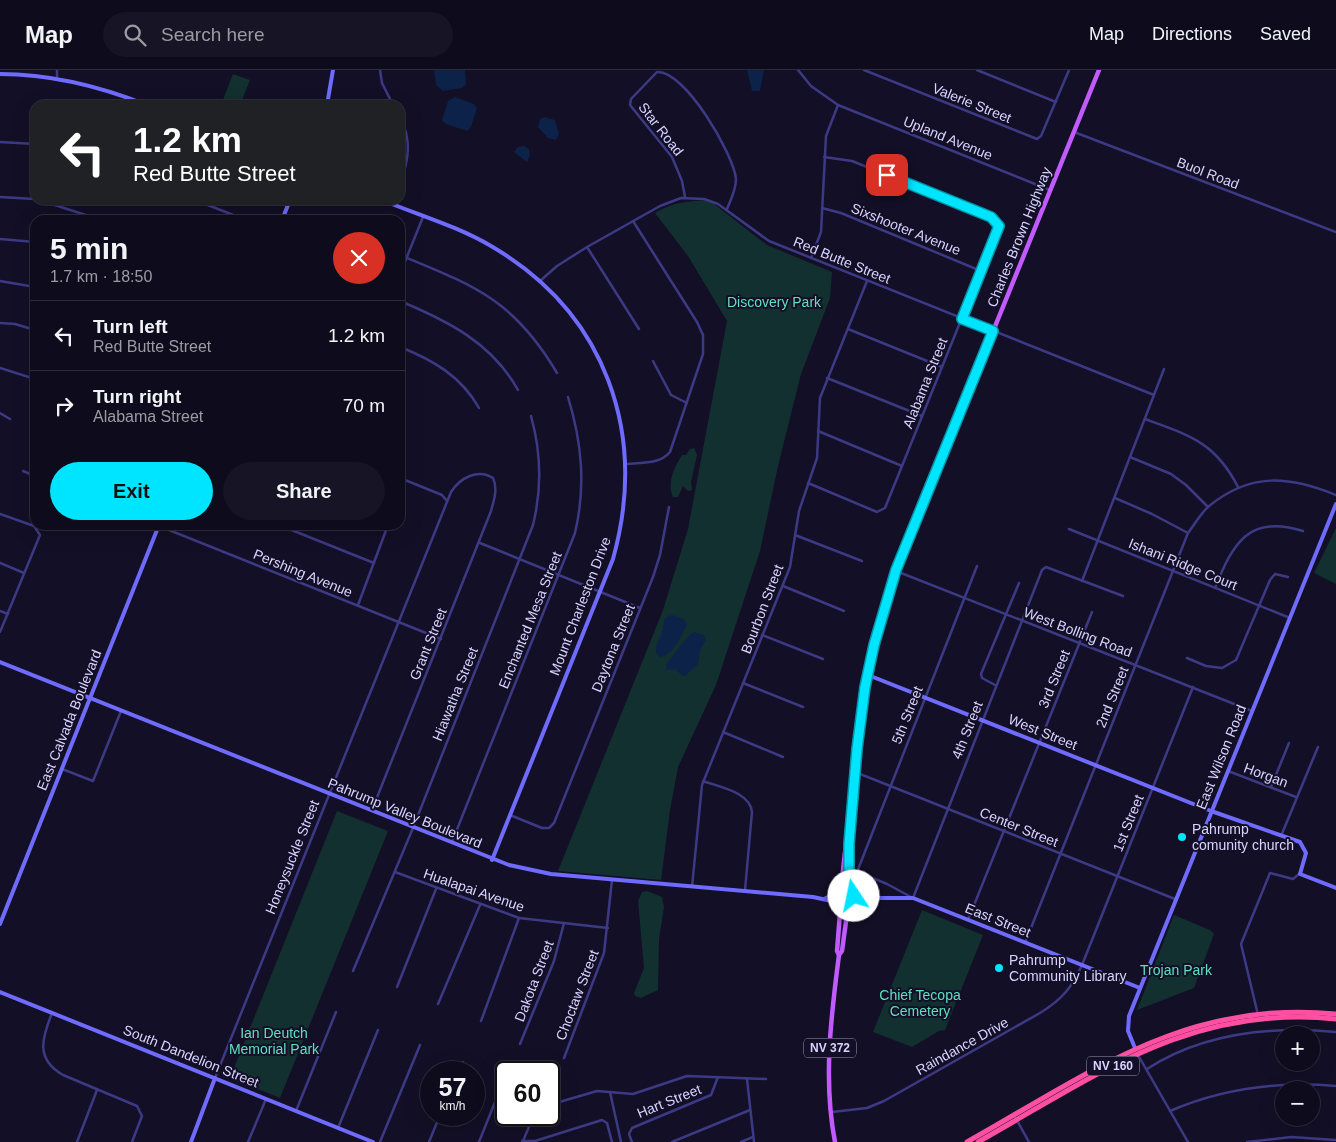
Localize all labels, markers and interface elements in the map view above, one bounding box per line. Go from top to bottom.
search box [103,12,453,57]
text: Map [25,21,73,48]
icon: search [121,21,149,49]
text: Search here [161,24,265,45]
text: Map [1089,24,1124,44]
text: Directions [1152,24,1232,44]
text: Saved [1260,24,1311,44]
street label: Valerie Street [930,80,1014,126]
street label: Star Road [635,99,687,159]
street label: Upland Avenue [901,113,995,163]
icon: left [50,120,115,185]
text: 1.2 km [133,120,242,159]
pin [866,154,908,196]
street label: Buol Road [1175,154,1241,192]
text: Red Butte Street [133,161,296,186]
icon: arrive [873,161,901,189]
street label: Charles Brown Highway [984,165,1054,309]
street label: Sixshooter Avenue [849,200,963,258]
text: 5 min [50,232,128,265]
button: close [333,232,385,284]
street label: Red Butte Street [791,233,893,287]
text: 1.7 km · 18:50 [50,268,152,285]
park label: Discovery Park [727,294,822,310]
text: Turn left [93,316,168,337]
icon: left [50,322,78,350]
text: 1.2 km [328,325,385,346]
street label: Alabama Street [900,335,951,431]
text: Red Butte Street [93,338,211,355]
text: Turn right [93,386,181,407]
icon: right [50,392,78,420]
text: 70 m [343,395,385,416]
text: Alabama Street [93,408,203,425]
button: Exit [50,462,213,520]
button: Share [223,462,385,520]
street label: Mount Charleston Drive [546,534,614,678]
street label: Ishani Ridge Court [1126,535,1240,593]
street label: Pershing Avenue [251,546,355,600]
street label: Enchanted Mesa Street [495,549,565,691]
street label: Bourbon Street [738,562,786,656]
street label: Daytona Street [588,602,638,694]
street label: West Bolling Road [1021,604,1135,660]
street label: Grant Street [406,606,450,682]
street label: Hiawatha Street [429,645,481,743]
street label: East Calvada Boulevard [33,647,105,793]
street label: 3rd Street [1035,647,1073,711]
street label: 2nd Street [1092,664,1132,730]
street label: 5th Street [888,684,926,746]
street label: 4th Street [948,699,986,761]
street label: East Wilson Road [1193,702,1249,812]
street label: West Street [1006,711,1080,753]
street label: Horgan [1242,760,1290,790]
street label: Pahrump Valley Boulevard [326,775,484,851]
street label: 1st Street [1109,792,1147,854]
street label: Honeysuckle Street [262,798,322,916]
street label: Center Street [977,804,1061,850]
place label: Pahrump comunity church [1192,821,1294,853]
marker: Pahrump comunity church [1176,831,1188,843]
street label: Hualapai Avenue [421,865,527,915]
position arrow [827,869,879,921]
street label: East Street [963,900,1033,940]
street label: Dakota Street [511,938,557,1024]
street label: Choctaw Street [552,947,602,1043]
place label: Pahrump Community Library [1009,952,1126,984]
marker: Pahrump Community Library [993,962,1005,974]
park label: Trojan Park [1140,962,1213,978]
park label: Chief Tecopa Cemetery [879,987,961,1019]
street label: Raindance Drive [913,1014,1011,1078]
street label: South Dandelion Street [121,1021,261,1091]
park label: Ian Deutch Memorial Park [229,1025,320,1057]
map controls [1275,1026,1320,1126]
button: + [1275,1026,1320,1071]
road number: NV 372 [804,1038,856,1058]
road number: NV 160 [1087,1056,1139,1076]
speed limit sign: 60 [495,1061,560,1126]
text: 57 [439,1073,466,1101]
street label: Hart Street [635,1081,703,1121]
button: − [1275,1081,1320,1126]
text: km/h [439,1099,466,1113]

